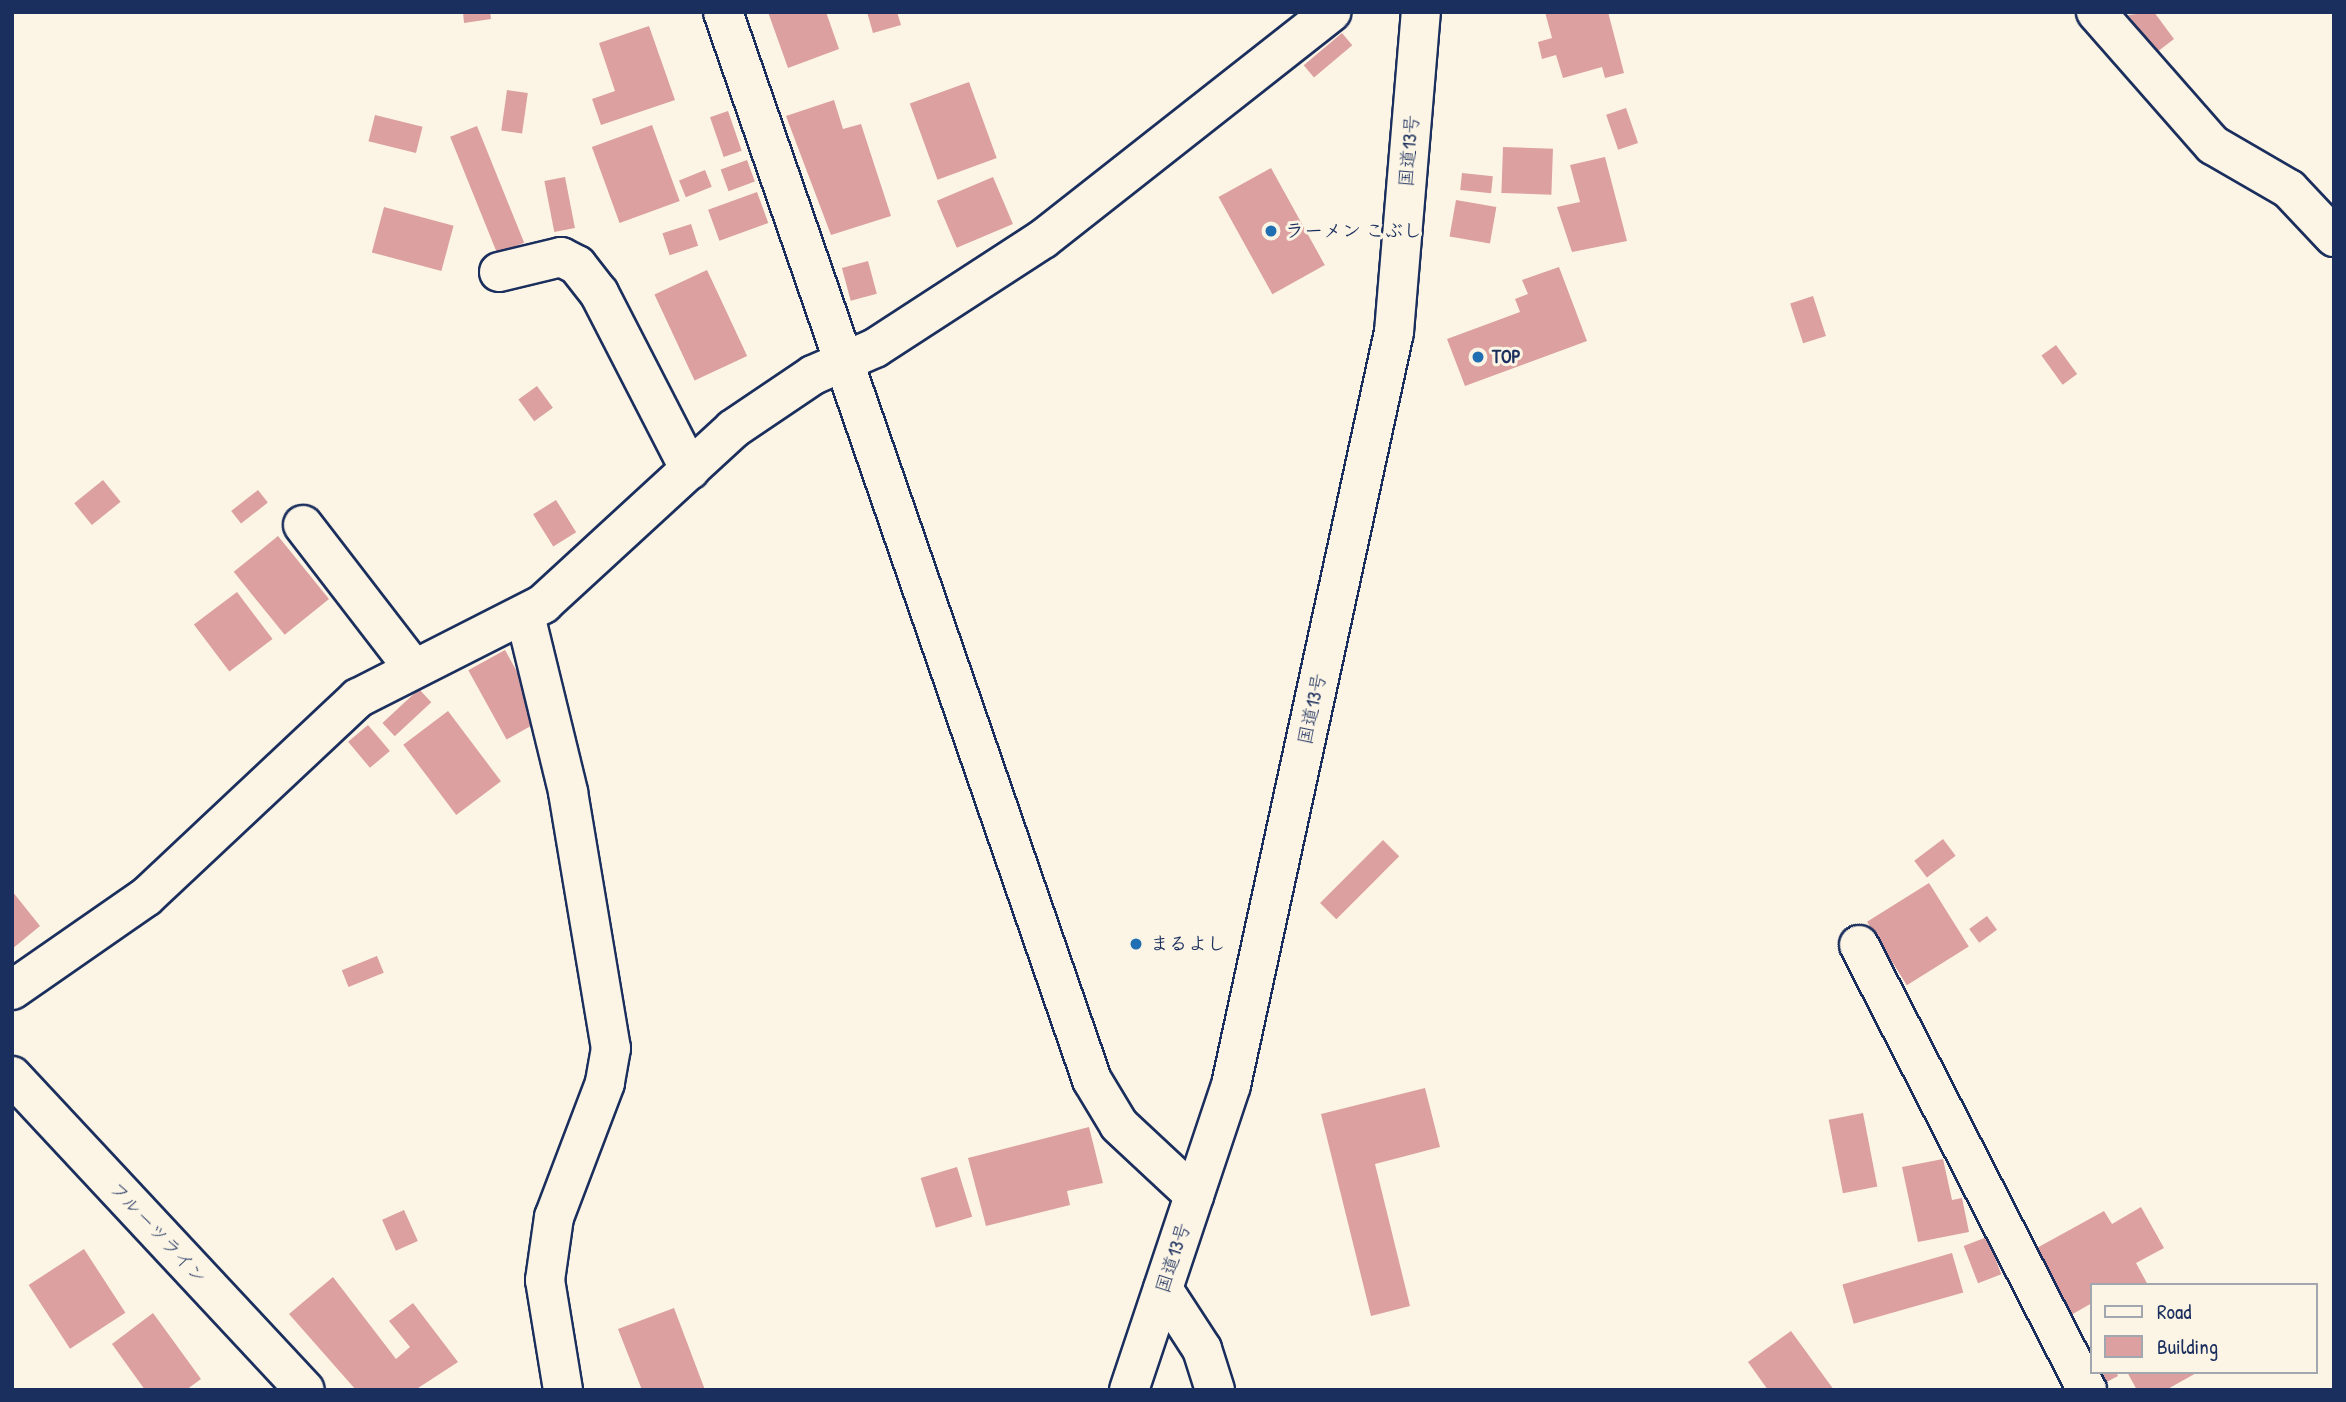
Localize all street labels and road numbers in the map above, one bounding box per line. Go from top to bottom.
street label: 国道13号 [1394,114,1424,188]
street label: 国道13号 [1293,671,1331,747]
street label: フルーツライン [104,1176,212,1290]
street label: 国道13号 [1151,1220,1195,1296]

